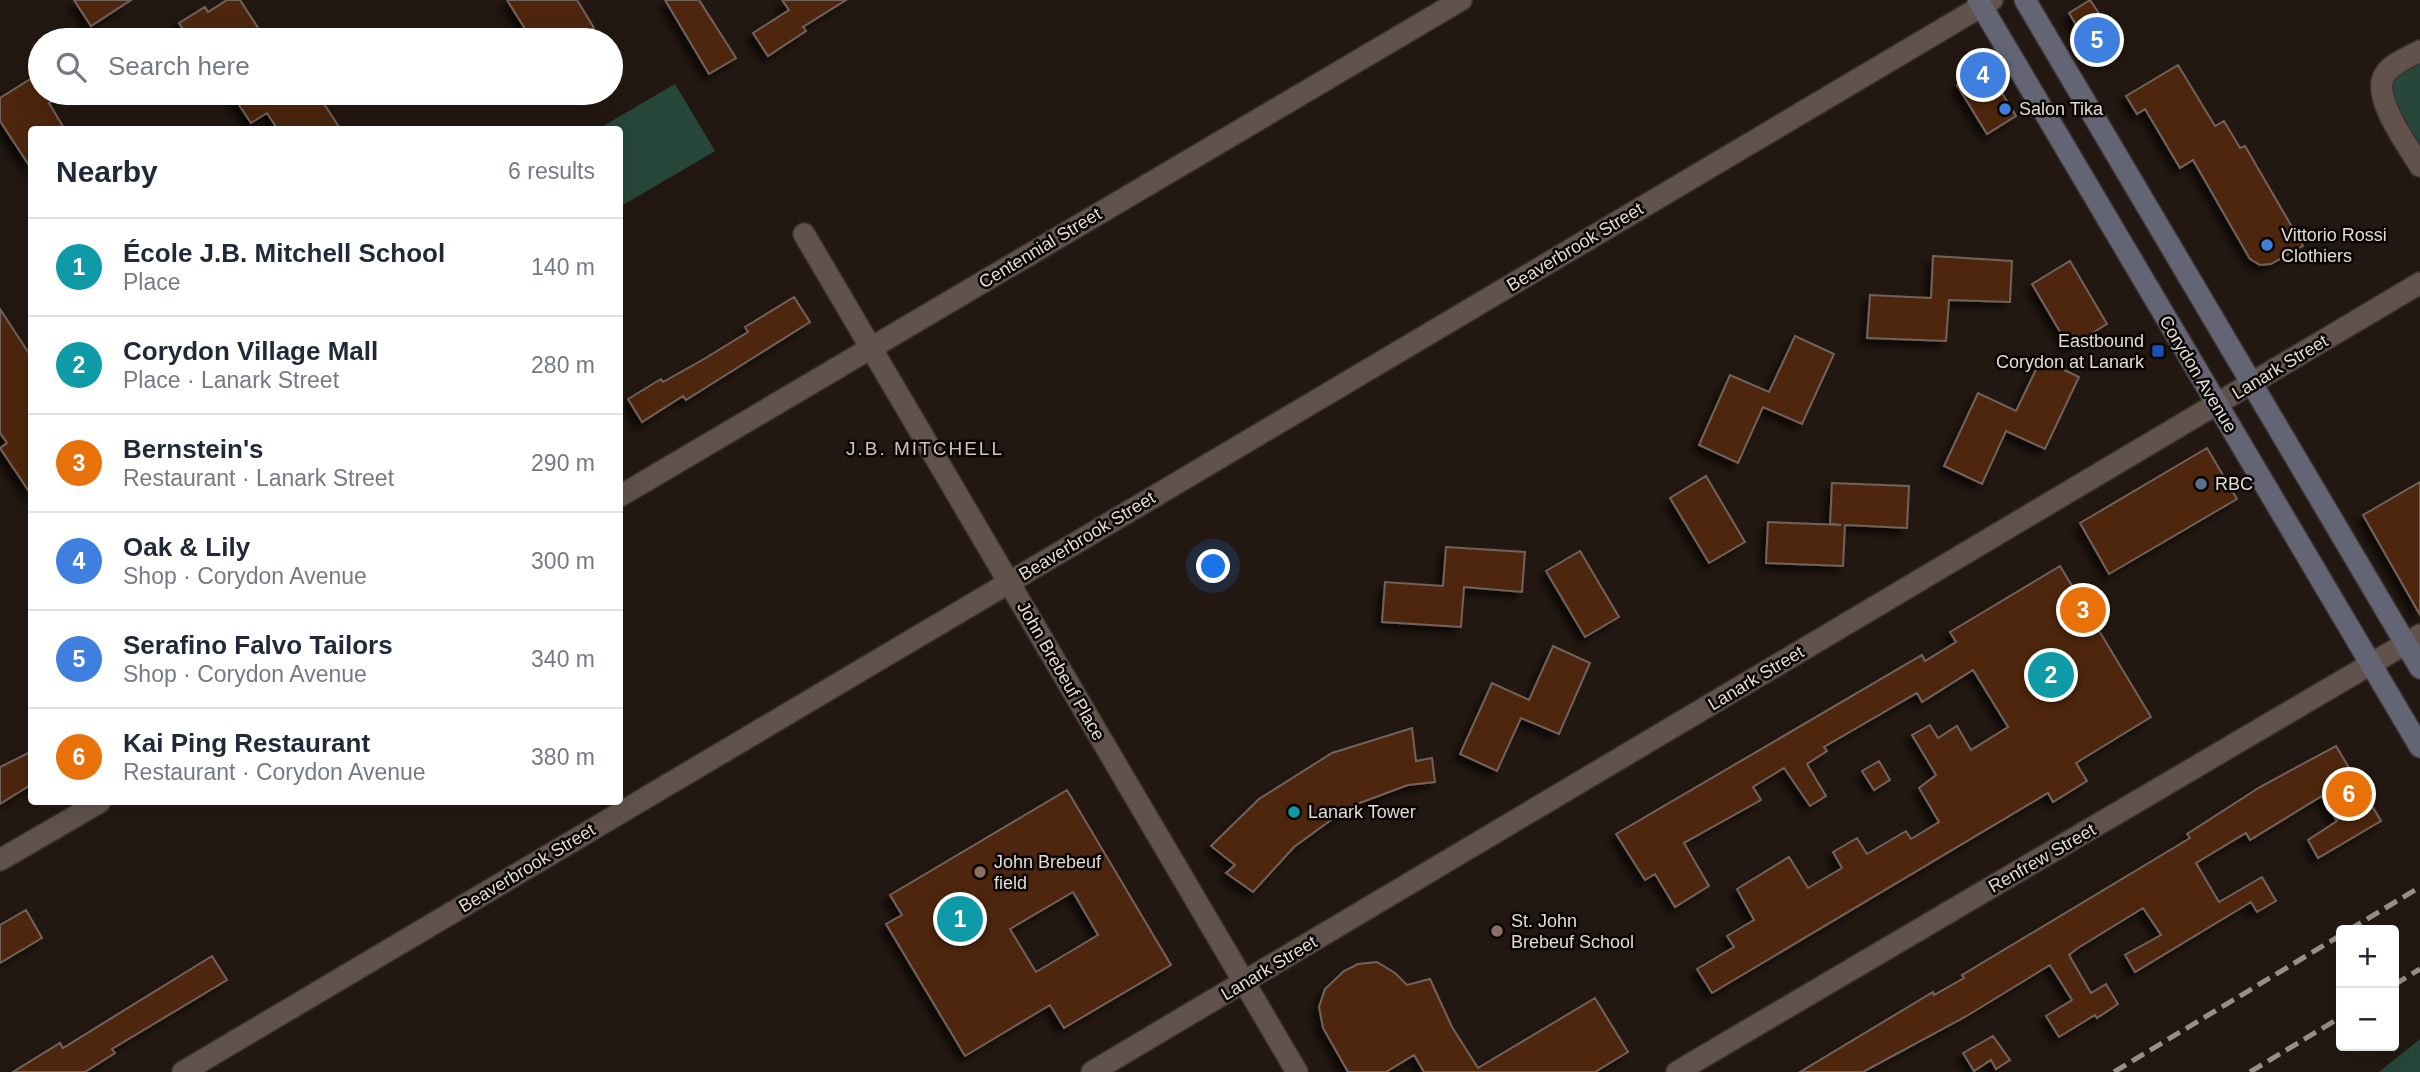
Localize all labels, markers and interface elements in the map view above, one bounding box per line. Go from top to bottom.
pin: 5 [2074,14,2120,66]
search box [28,28,623,105]
icon: search [52,48,90,86]
pin: 4 [1960,49,2006,101]
text: Search here [108,51,250,81]
place label: Salon Tika [2019,99,2104,119]
marker: Salon Tika [1997,101,2013,117]
text: Nearby [56,155,158,188]
text: 6 results [508,158,595,184]
street label: Beaverbrook Street [1503,198,1647,296]
street label: Centennial Street [975,204,1105,292]
place label: Vittorio Rossi Clothiers [2281,225,2387,266]
marker: Vittorio Rossi Clothiers [2259,237,2275,253]
text: École J.B. Mitchell School [123,238,445,268]
text: 1 [73,254,85,280]
text: 140 m [531,254,595,280]
text: Place [123,269,181,295]
street label: Corydon Avenue [2155,312,2241,436]
place label: Eastbound Corydon at Lanark [1996,331,2145,372]
street label: Lanark Street [2229,331,2331,403]
text: Corydon Village Mall [123,336,378,366]
marker: Eastbound Corydon at Lanark [2150,343,2166,359]
text: 2 [73,352,85,378]
text: 280 m [531,352,595,378]
text: Place · Lanark Street [123,367,339,393]
text: Bernstein's [123,434,264,464]
district label: J.B. MITCHELL [846,438,1004,459]
text: 3 [73,450,85,476]
text: 290 m [531,450,595,476]
text: Restaurant · Lanark Street [123,465,394,491]
place label: RBC [2215,474,2253,494]
marker: RBC [2193,476,2209,492]
street label: Beaverbrook Street [1015,487,1159,585]
text: Oak & Lily [123,532,250,562]
text: 4 [73,548,85,574]
text: 300 m [531,548,595,574]
your location [1196,549,1230,583]
text: Shop · Corydon Avenue [123,563,367,589]
pin: 3 [2060,584,2106,636]
street label: John Brebeuf Place [1013,598,1109,744]
text: Serafino Falvo Tailors [123,630,393,660]
street label: Lanark Street [1705,642,1807,714]
text: 5 [73,646,85,672]
text: 340 m [531,646,595,672]
pin: 2 [2028,649,2074,701]
text: Shop · Corydon Avenue [123,661,367,687]
text: Kai Ping Restaurant [123,728,370,758]
text: 6 [73,744,85,770]
text: 380 m [531,744,595,770]
text: Restaurant · Corydon Avenue [123,759,426,785]
pin: 6 [2326,768,2372,820]
place label: Lanark Tower [1308,802,1416,822]
marker: Lanark Tower [1286,804,1302,820]
street label: Beaverbrook Street [455,819,599,917]
street label: Renfrew Street [1985,819,2099,897]
place label: John Brebeuf field [994,852,1102,893]
marker: John Brebeuf field [972,864,988,880]
pin: 1 [937,893,983,945]
place label: St. John Brebeuf School [1511,911,1634,952]
marker: St. John Brebeuf School [1489,923,1505,939]
map controls [2336,925,2399,1051]
button: + [2336,925,2399,988]
street label: Lanark Street [1218,932,1320,1004]
button: − [2336,988,2399,1051]

